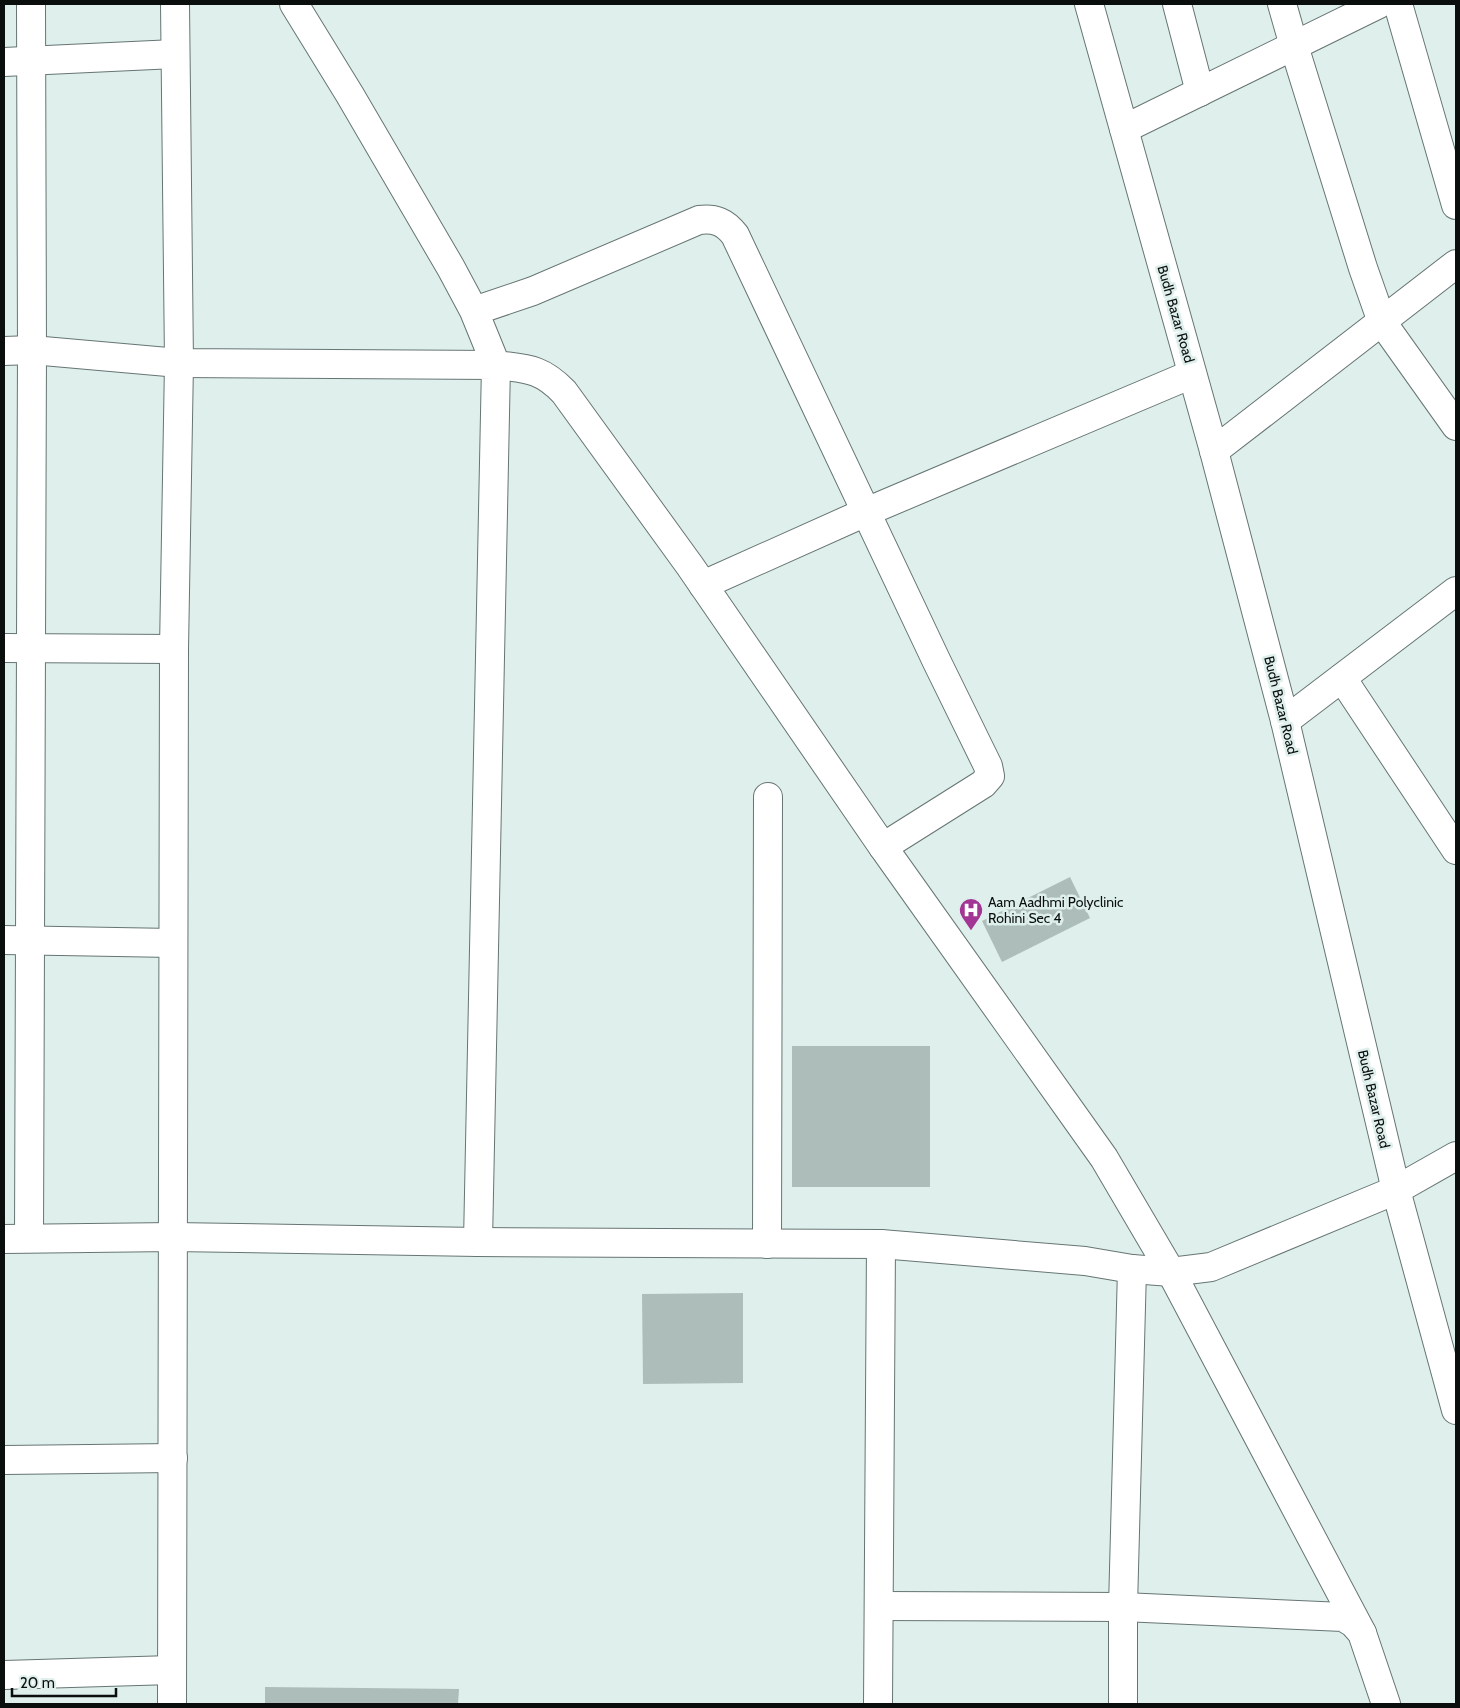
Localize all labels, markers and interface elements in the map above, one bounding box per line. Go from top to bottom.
street label: Budh Bazar Road [1154,263,1198,365]
street label: Budh Bazar Road [1260,654,1302,756]
place label: Aam Aadhmi Polyclinic Rohini Sec 4 [988,893,1123,927]
hospital icon: Aam Aadhmi Polyclinic Rohini Sec 4 [958,897,984,931]
street label: Budh Bazar Road [1354,1048,1394,1150]
scale bar [12,1666,116,1698]
text: 20 m [20,1674,55,1692]

